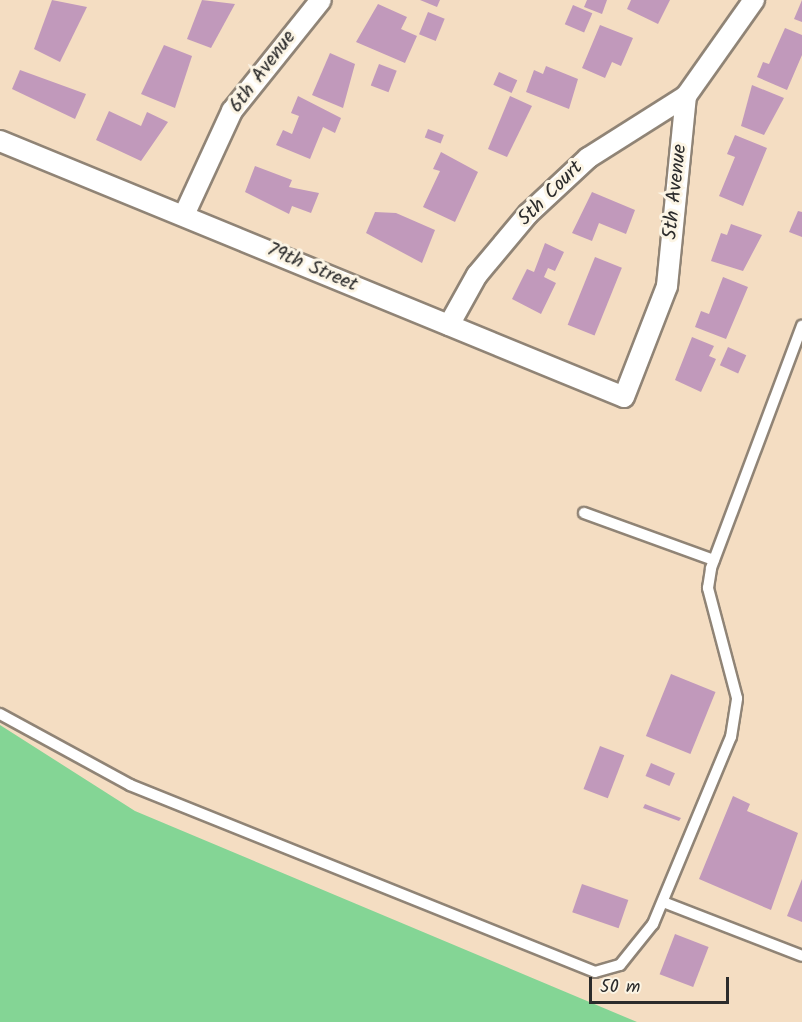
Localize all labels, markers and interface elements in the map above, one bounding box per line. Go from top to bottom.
street label: 6th Avenue [224,26,302,118]
street label: 5th Avenue [659,143,693,241]
street label: 5th Court [513,156,589,232]
street label: 79th Street [263,238,361,298]
scale bar [592,965,732,1003]
text: 50 m [600,973,640,1002]

